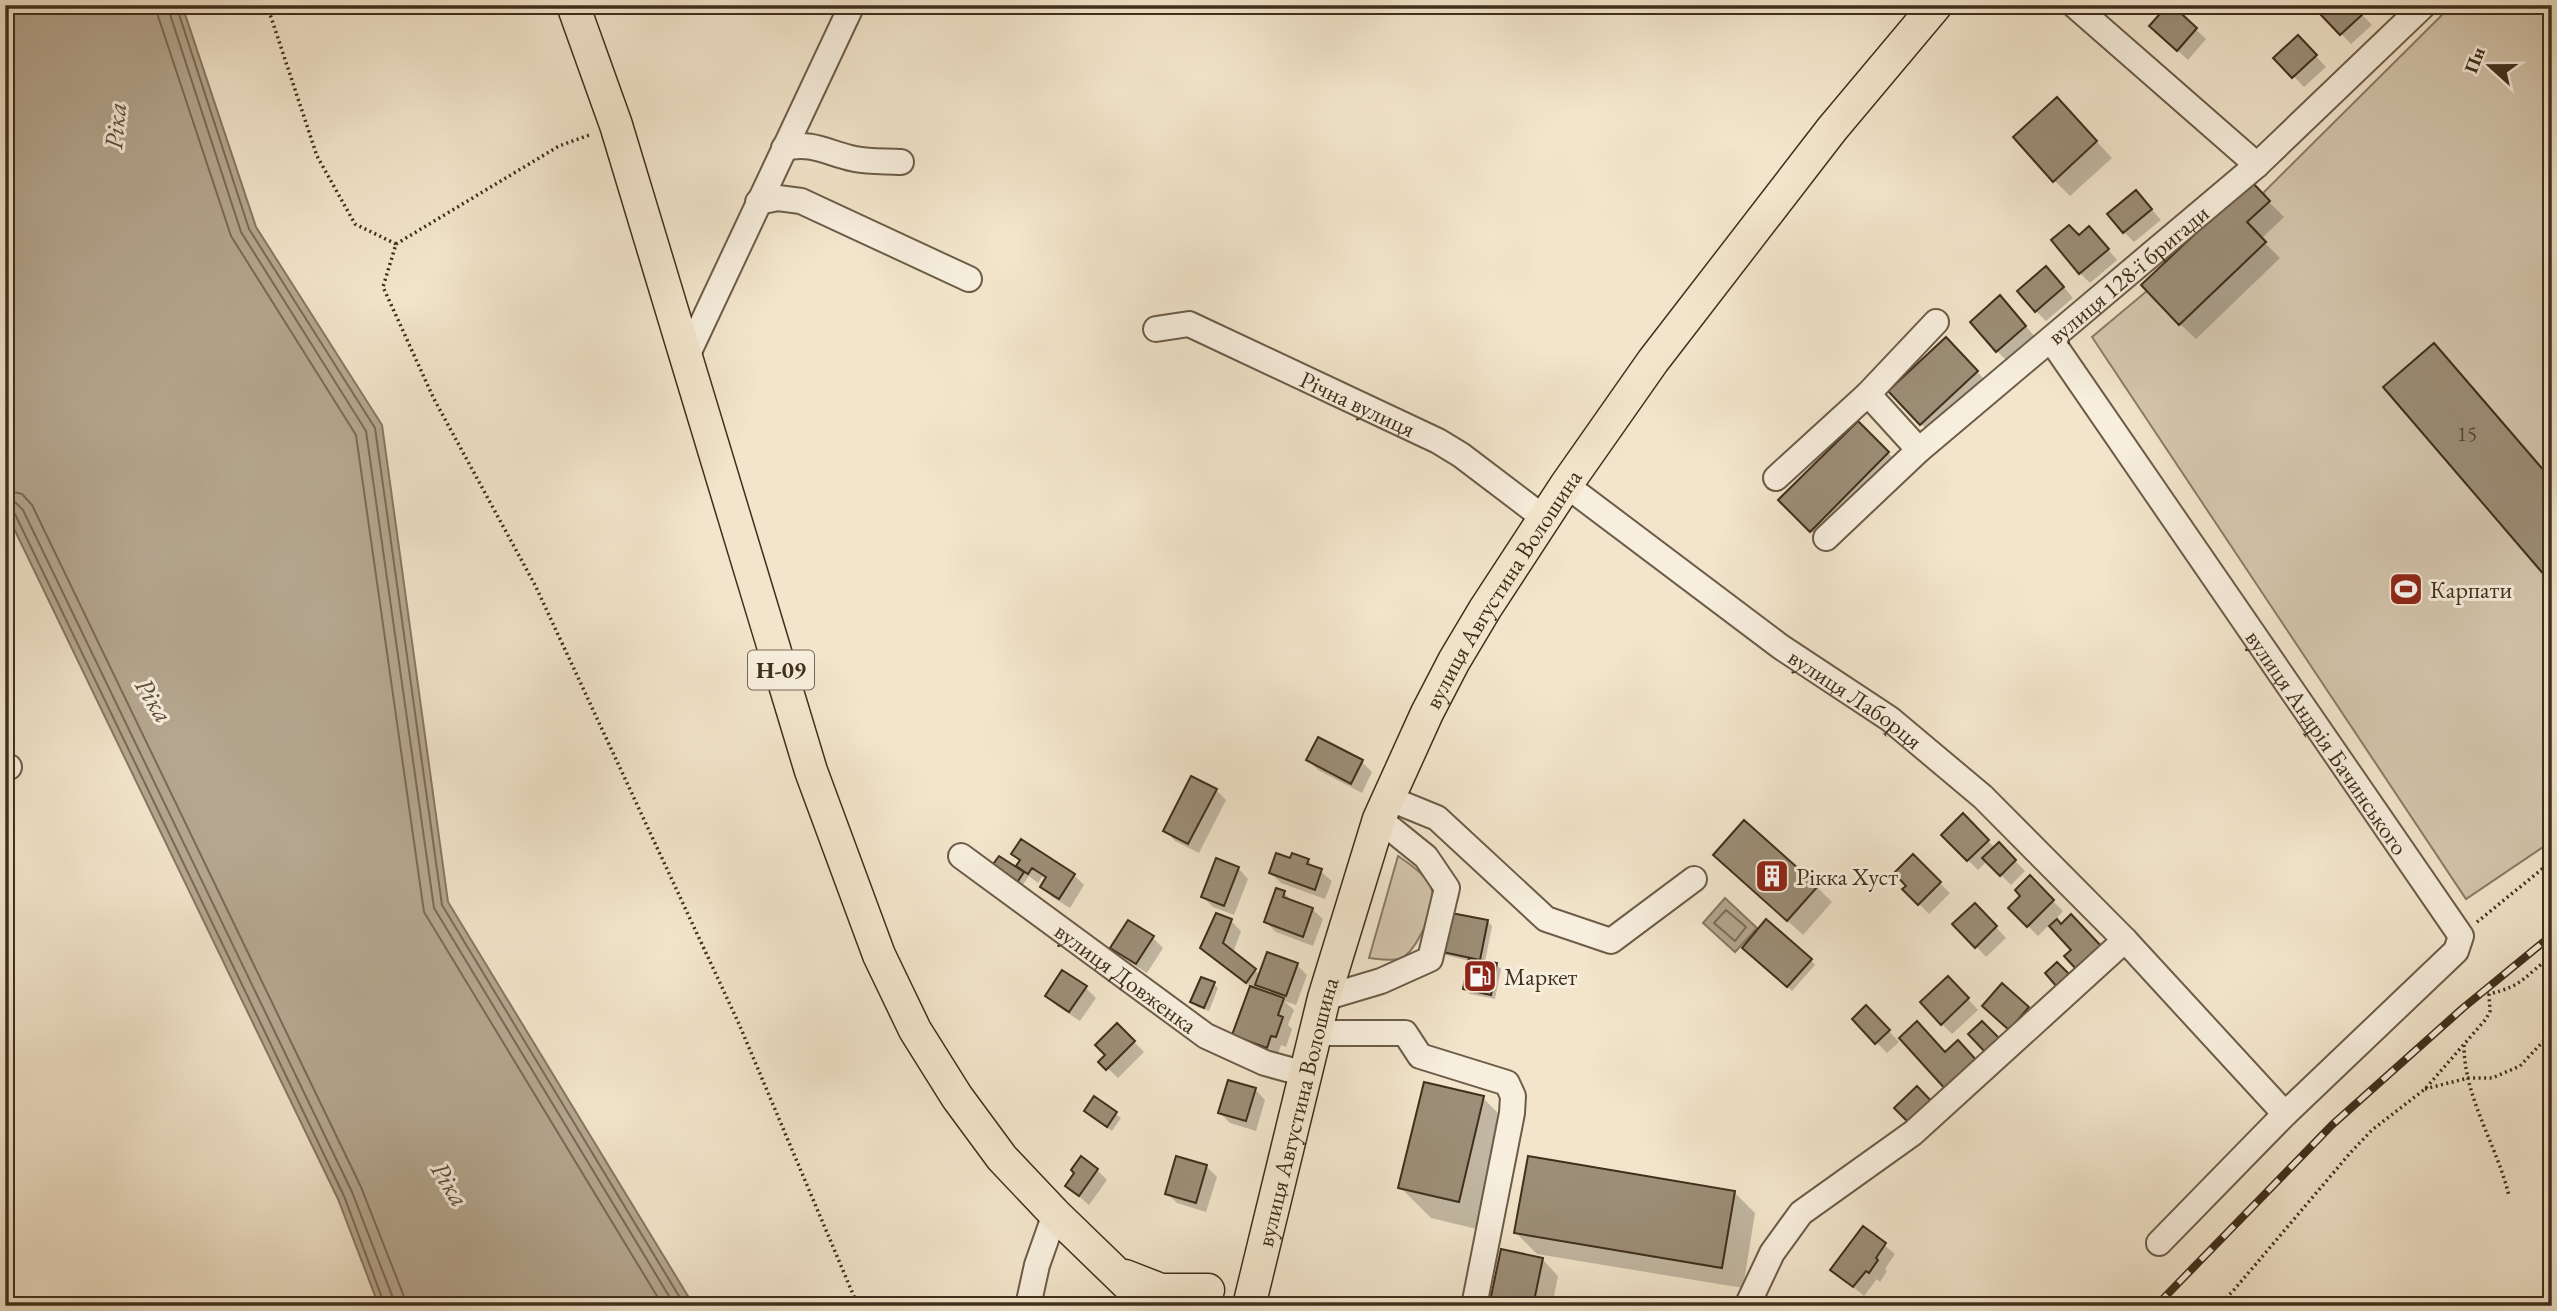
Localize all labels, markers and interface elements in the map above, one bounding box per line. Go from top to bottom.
north arrow [2456,32,2526,102]
text: Пн [2458,43,2491,77]
water label: Ріка [96,101,134,151]
street label: вулиця 128-ї бригади [2040,197,2215,351]
street label: Річна вулиця [1295,363,1421,444]
house number: 15 [2457,420,2477,447]
street label: вулиця Августина Волошина [1417,462,1588,714]
sports icon: Карпати [2387,570,2425,608]
place label: Карпати [2430,574,2512,605]
street label: вулиця Андрія Бачинського [2239,623,2416,861]
street label: вулиця Лаборця [1783,641,1930,756]
road number: Н-09 [748,650,814,690]
water label: Ріка [127,671,181,729]
building icon: Рікка Хуст [1753,857,1791,895]
place label: Рікка Хуст [1796,861,1898,892]
street label: вулиця Довженка [1049,915,1204,1040]
fuel station icon: Маркет [1461,957,1499,995]
place label: Маркет [1504,961,1578,992]
street label: вулиця Августина Волошина [1249,973,1345,1250]
water label: Ріка [423,1155,477,1213]

